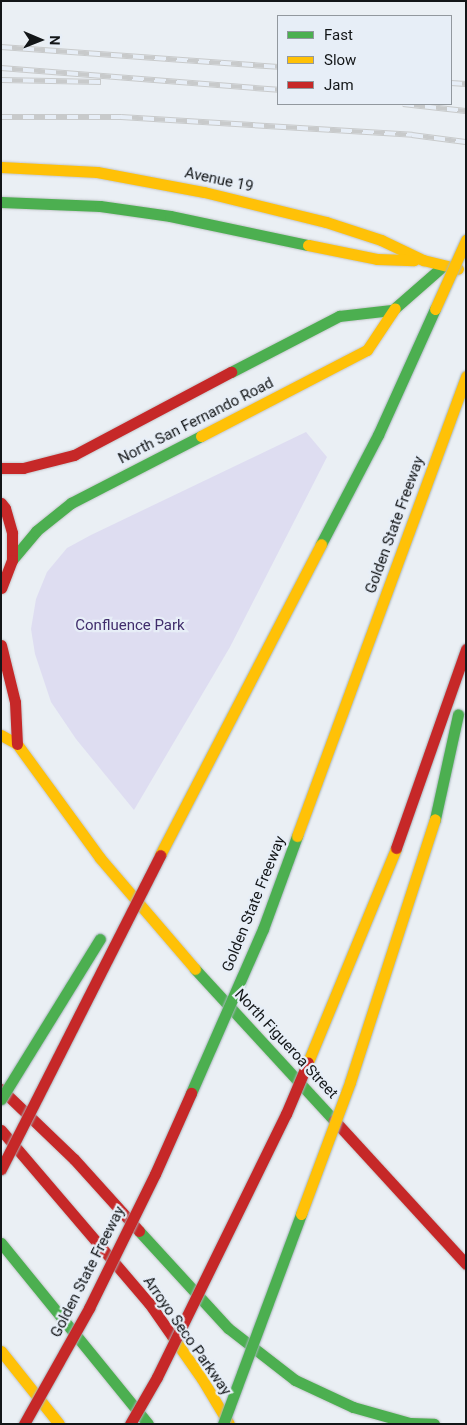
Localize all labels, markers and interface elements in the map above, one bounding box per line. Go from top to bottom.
north arrow [15,15,65,65]
legend [277,15,452,105]
text: Fast [324,26,353,44]
text: N [47,35,63,45]
text: Slow [324,51,356,69]
text: Jam [324,76,354,94]
street label: Avenue 19 [183,164,255,196]
street label: North San Fernando Road [115,374,277,468]
street label: Golden State Freeway [362,454,428,596]
park label: Confluence Park [75,617,185,635]
street label: Golden State Freeway [219,834,289,974]
street label: North Figueroa Street [231,986,341,1102]
street label: Golden State Freeway [47,1203,129,1341]
street label: Arroyo Seco Parkway [139,1273,235,1399]

